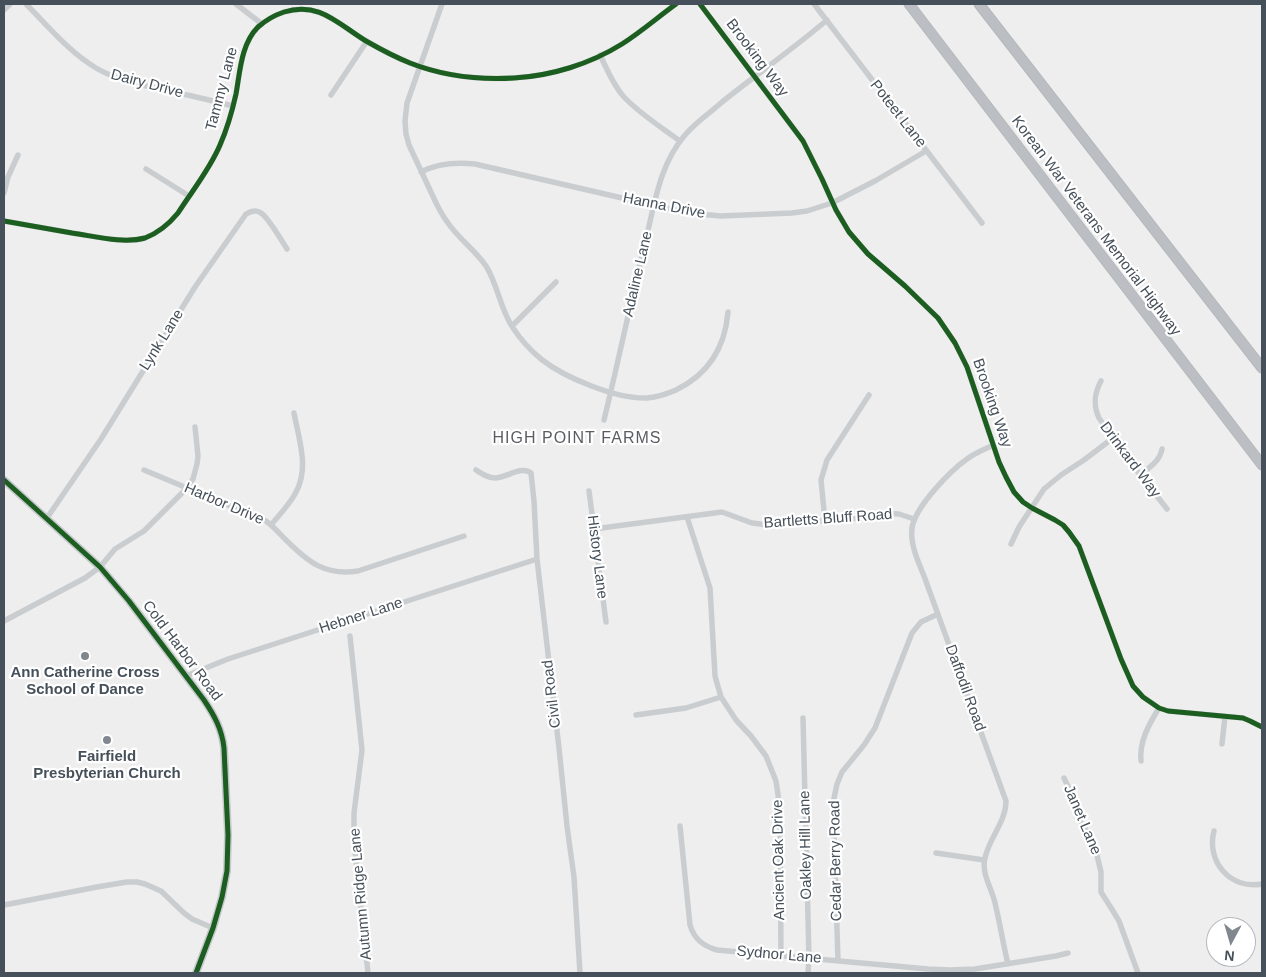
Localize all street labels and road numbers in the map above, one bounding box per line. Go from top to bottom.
street label: Brooking Way [722,16,792,100]
street label: Tammy Lane [202,45,242,133]
street label: Dairy Drive [109,66,185,102]
street label: Poteet Lane [866,77,930,151]
street label: Korean War Veterans Memorial Highway [1007,113,1185,339]
street label: Hanna Drive [621,189,707,223]
street label: Adaline Lane [619,229,657,319]
street label: Lynk Lane [136,306,188,374]
street label: Brooking Way [968,356,1016,450]
street label: Drinkard Way [1096,419,1164,501]
street label: Harbor Drive [181,479,267,529]
street label: Bartletts Bluff Road [763,506,893,532]
street label: History Lane [583,514,611,600]
street label: Hebner Lane [317,594,405,638]
street label: Cold Harbor Road [138,597,226,705]
street label: Daffodil Road [941,642,989,734]
street label: Civil Road [539,659,565,729]
street label: Janet Lane [1059,782,1105,858]
street label: Oakley Hill Lane [796,790,816,900]
street label: Ancient Oak Drive [769,799,789,921]
street label: Cedar Berry Road [826,800,846,922]
street label: Autumn Ridge Lane [346,827,376,961]
street label: Sydnor Lane [736,942,822,968]

